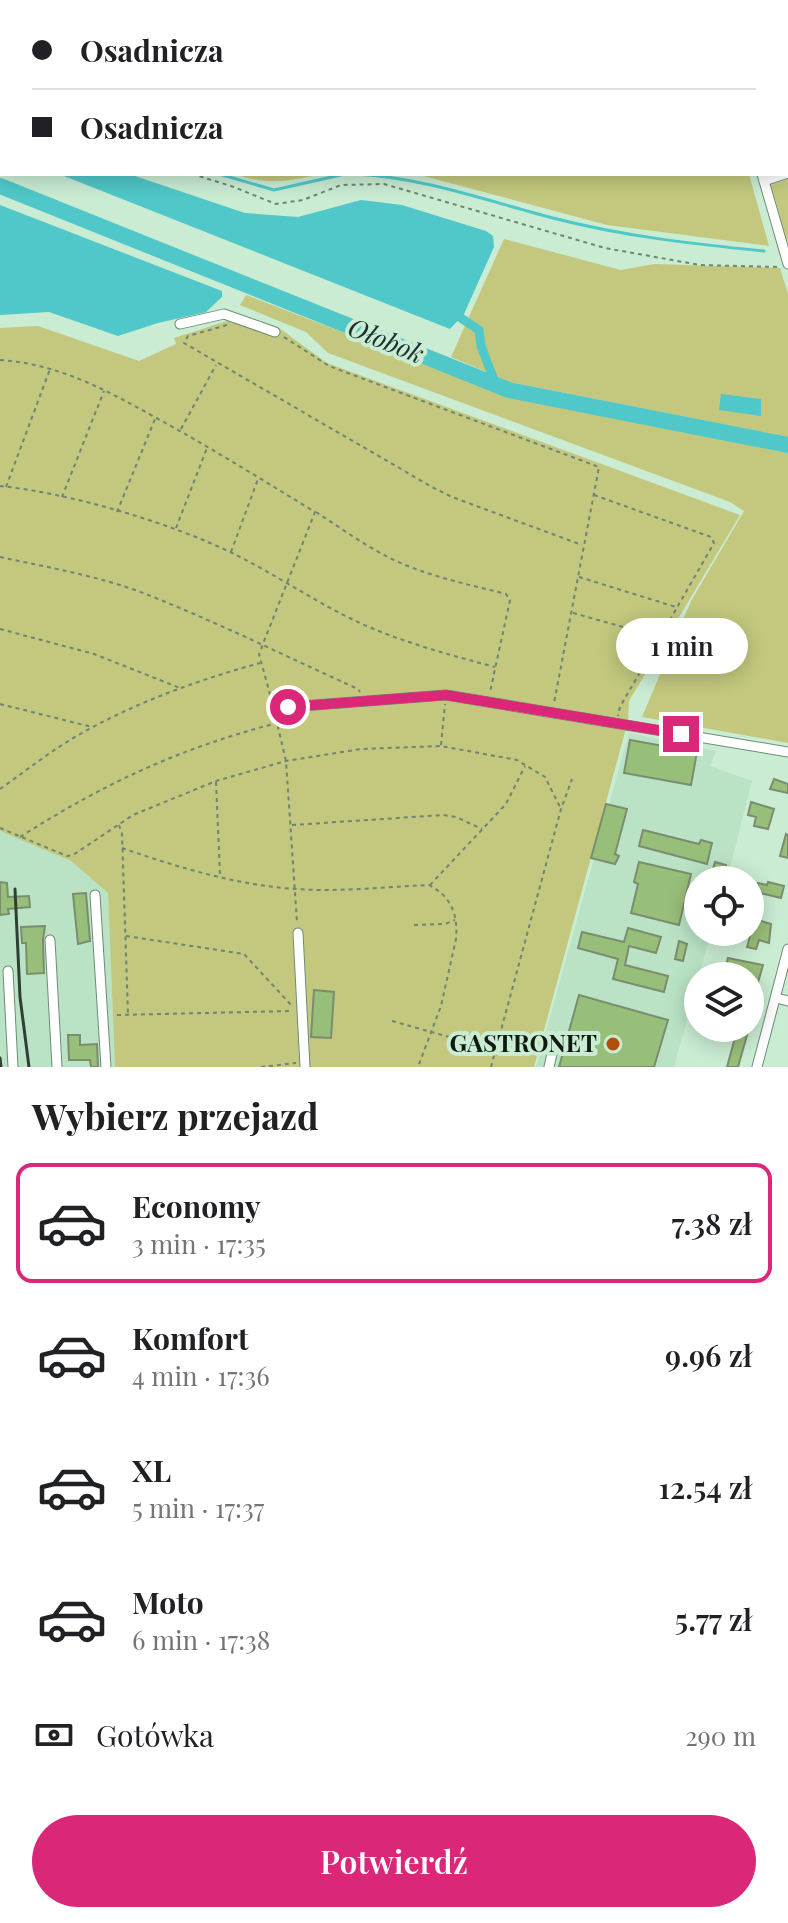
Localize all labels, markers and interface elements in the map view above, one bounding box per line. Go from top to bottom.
text: Osadnicza [80,30,224,70]
text: Osadnicza [80,107,224,147]
water label: Ołobok [343,309,430,371]
callout: 1 min [615,618,747,674]
text: 1 min [650,628,714,663]
route start [270,689,306,725]
route end [663,716,699,752]
map controls [684,866,764,1042]
button: locate [684,866,764,946]
button: layers [684,962,764,1042]
place label: GASTRONET [449,1026,597,1058]
marker: GASTRONET [604,1035,622,1053]
text: Wybierz przejazd [32,1091,319,1139]
text: Economy [132,1186,261,1226]
icon: car [36,1187,108,1259]
text: 7.38 zł [672,1203,752,1243]
text: 3 min · 17:35 [132,1226,266,1261]
text: Komfort [132,1318,249,1358]
icon: car [36,1319,108,1391]
text: 9.96 zł [665,1335,752,1375]
text: 4 min · 17:36 [132,1358,270,1393]
text: XL [132,1450,171,1490]
icon: car [36,1451,108,1523]
text: 12.54 zł [659,1467,752,1507]
text: 5 min · 17:37 [132,1490,264,1525]
text: Moto [132,1582,204,1622]
icon: car [36,1583,108,1655]
text: 5.77 zł [675,1599,752,1639]
text: 6 min · 17:38 [132,1622,270,1657]
icon: cash [32,1713,76,1757]
text: Gotówka [96,1715,214,1755]
text: 290 m [685,1718,756,1753]
button: Potwierdź [32,1815,756,1907]

